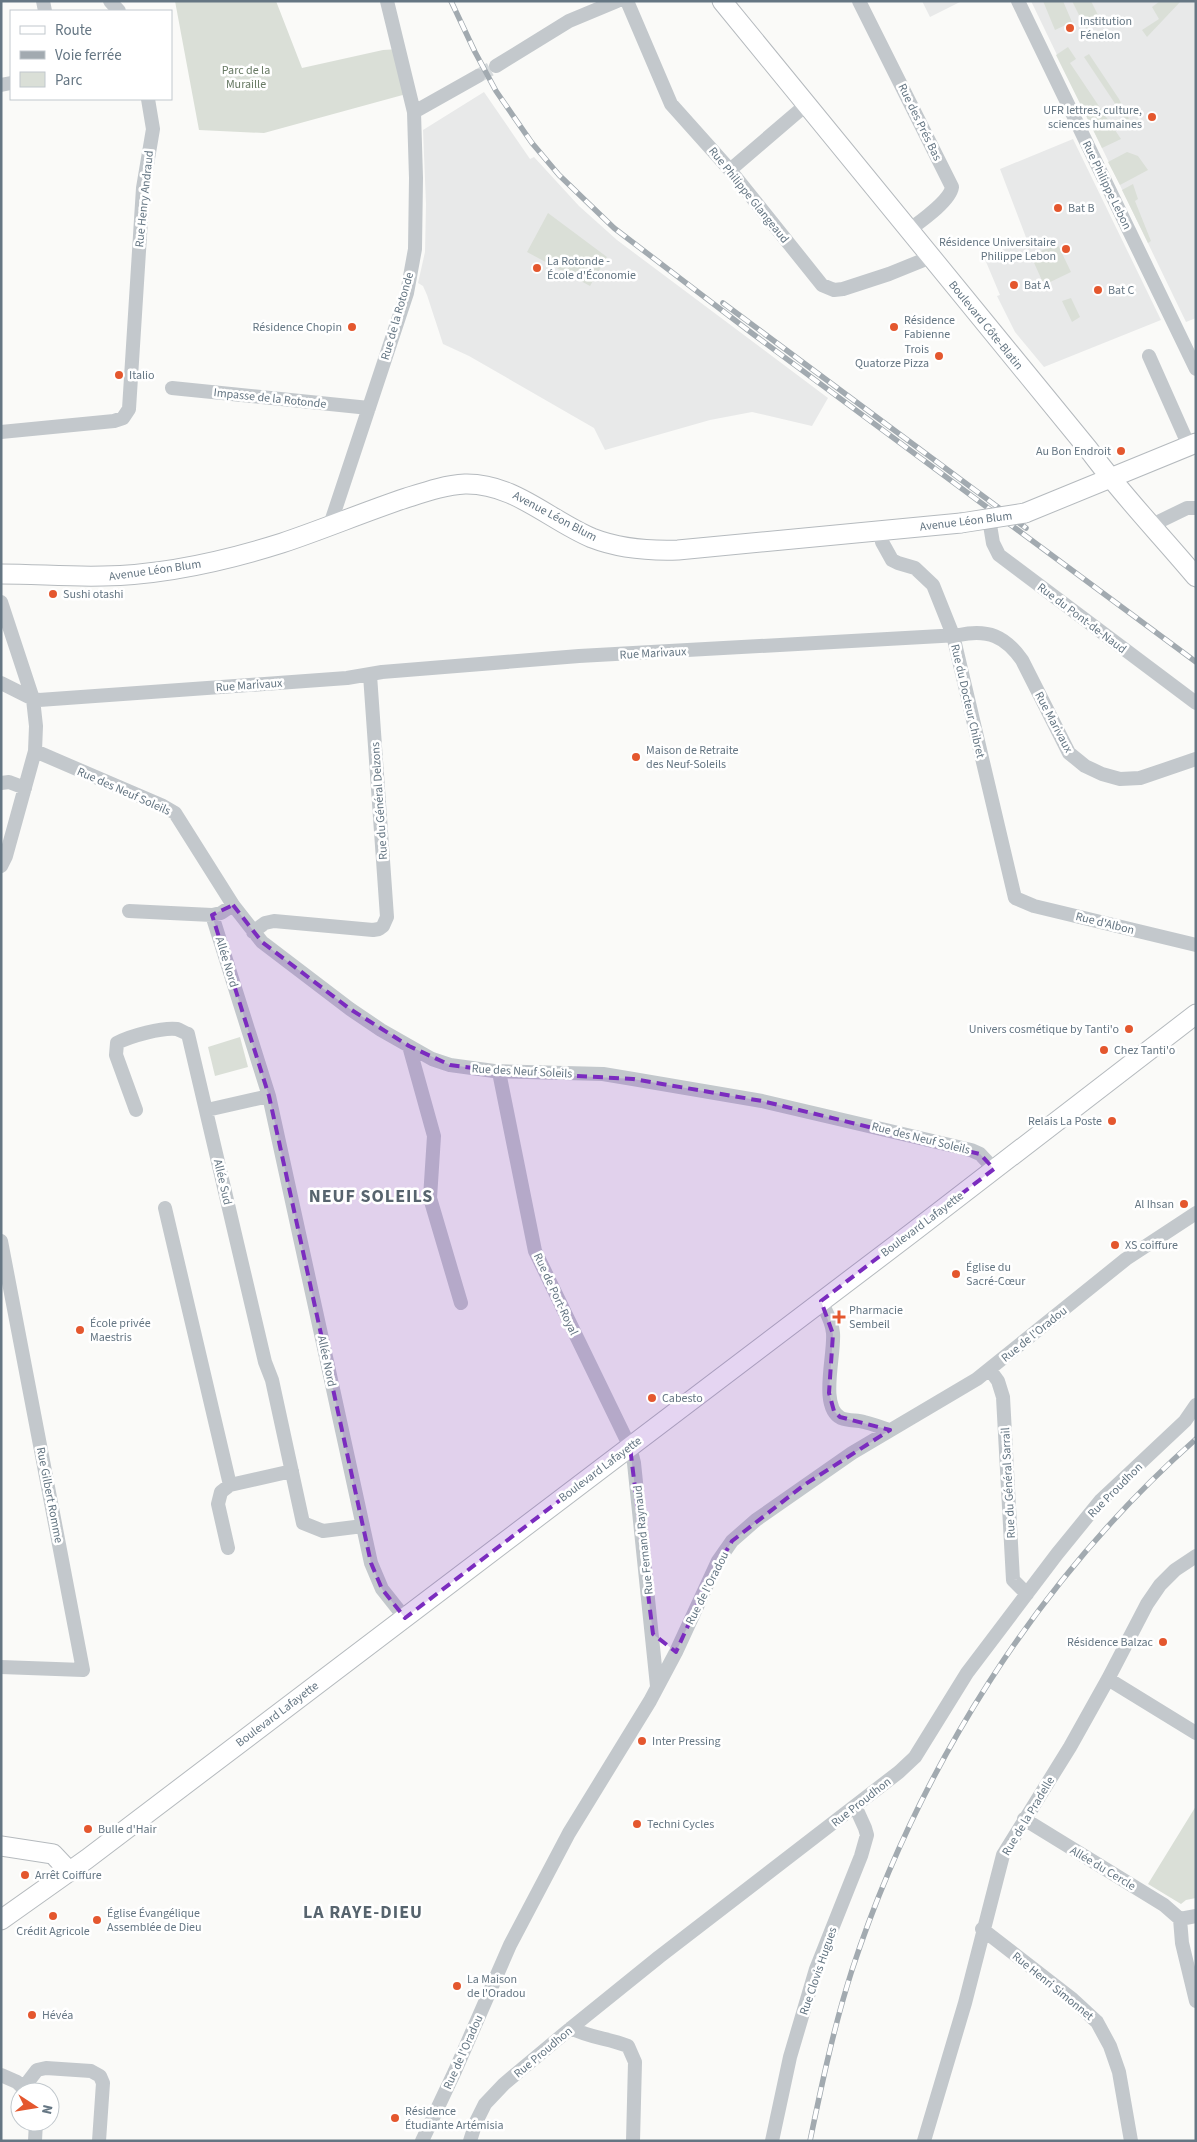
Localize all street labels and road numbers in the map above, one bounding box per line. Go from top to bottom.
street label: Rue des Prés Bas [893,81,946,164]
street label: Rue Philippe Lebon [1078,138,1135,233]
street label: Rue Philippe Glangeaud [704,143,793,247]
street label: Rue Henry Andraud [131,150,158,248]
street label: Rue de la Rotonde [377,270,418,362]
street label: Boulevard Côte-Blatin [944,277,1027,373]
street label: Impasse de la Rotonde [213,384,327,413]
street label: Avenue Léon Blum [510,487,600,546]
street label: Avenue Léon Blum [919,507,1013,536]
street label: Avenue Léon Blum [108,556,202,585]
street label: Rue du Pont-de-Naud [1034,579,1130,658]
street label: Rue Marivaux [619,643,688,664]
street label: Rue du Docteur Chibret [946,643,989,760]
street label: Rue Marivaux [215,675,284,696]
street label: Rue Marivaux [1030,689,1077,756]
street label: Rue du Général Delzons [367,742,392,860]
street label: Rue des Neuf Soleils [74,763,173,820]
street label: Rue d'Albon [1074,908,1136,939]
street label: Allée Nord [211,935,242,989]
street label: Rue des Neuf Soleils [471,1060,573,1083]
street label: Rue des Neuf Soleils [870,1118,972,1159]
street label: Allée Sud [209,1158,236,1207]
street label: Boulevard Lafayette [877,1188,967,1261]
street label: Rue de Port-Royal [529,1250,582,1338]
street label: Rue de l'Oradou [998,1302,1071,1366]
street label: Allée Nord [313,1334,340,1388]
street label: Rue du Général Sarrail [997,1427,1020,1539]
street label: Boulevard Lafayette [555,1433,645,1506]
street label: Rue Gilbert Romme [32,1446,67,1545]
street label: Rue Proudhon [1084,1459,1147,1522]
street label: Rue Fernand Raynaud [629,1484,658,1596]
street label: Rue de l'Oradou [682,1549,733,1628]
street label: Boulevard Lafayette [232,1678,322,1751]
street label: Rue de la Pradelle [998,1773,1059,1859]
street label: Rue Proudhon [828,1774,895,1831]
street label: Allée du Cercle [1067,1842,1139,1895]
street label: Rue Clovis Hugues [795,1925,841,2017]
street label: Rue Henri Simonnet [1008,1948,1097,2025]
street label: Rue de l'Oradou [439,2012,488,2092]
street label: Rue Proudhon [510,2023,576,2082]

